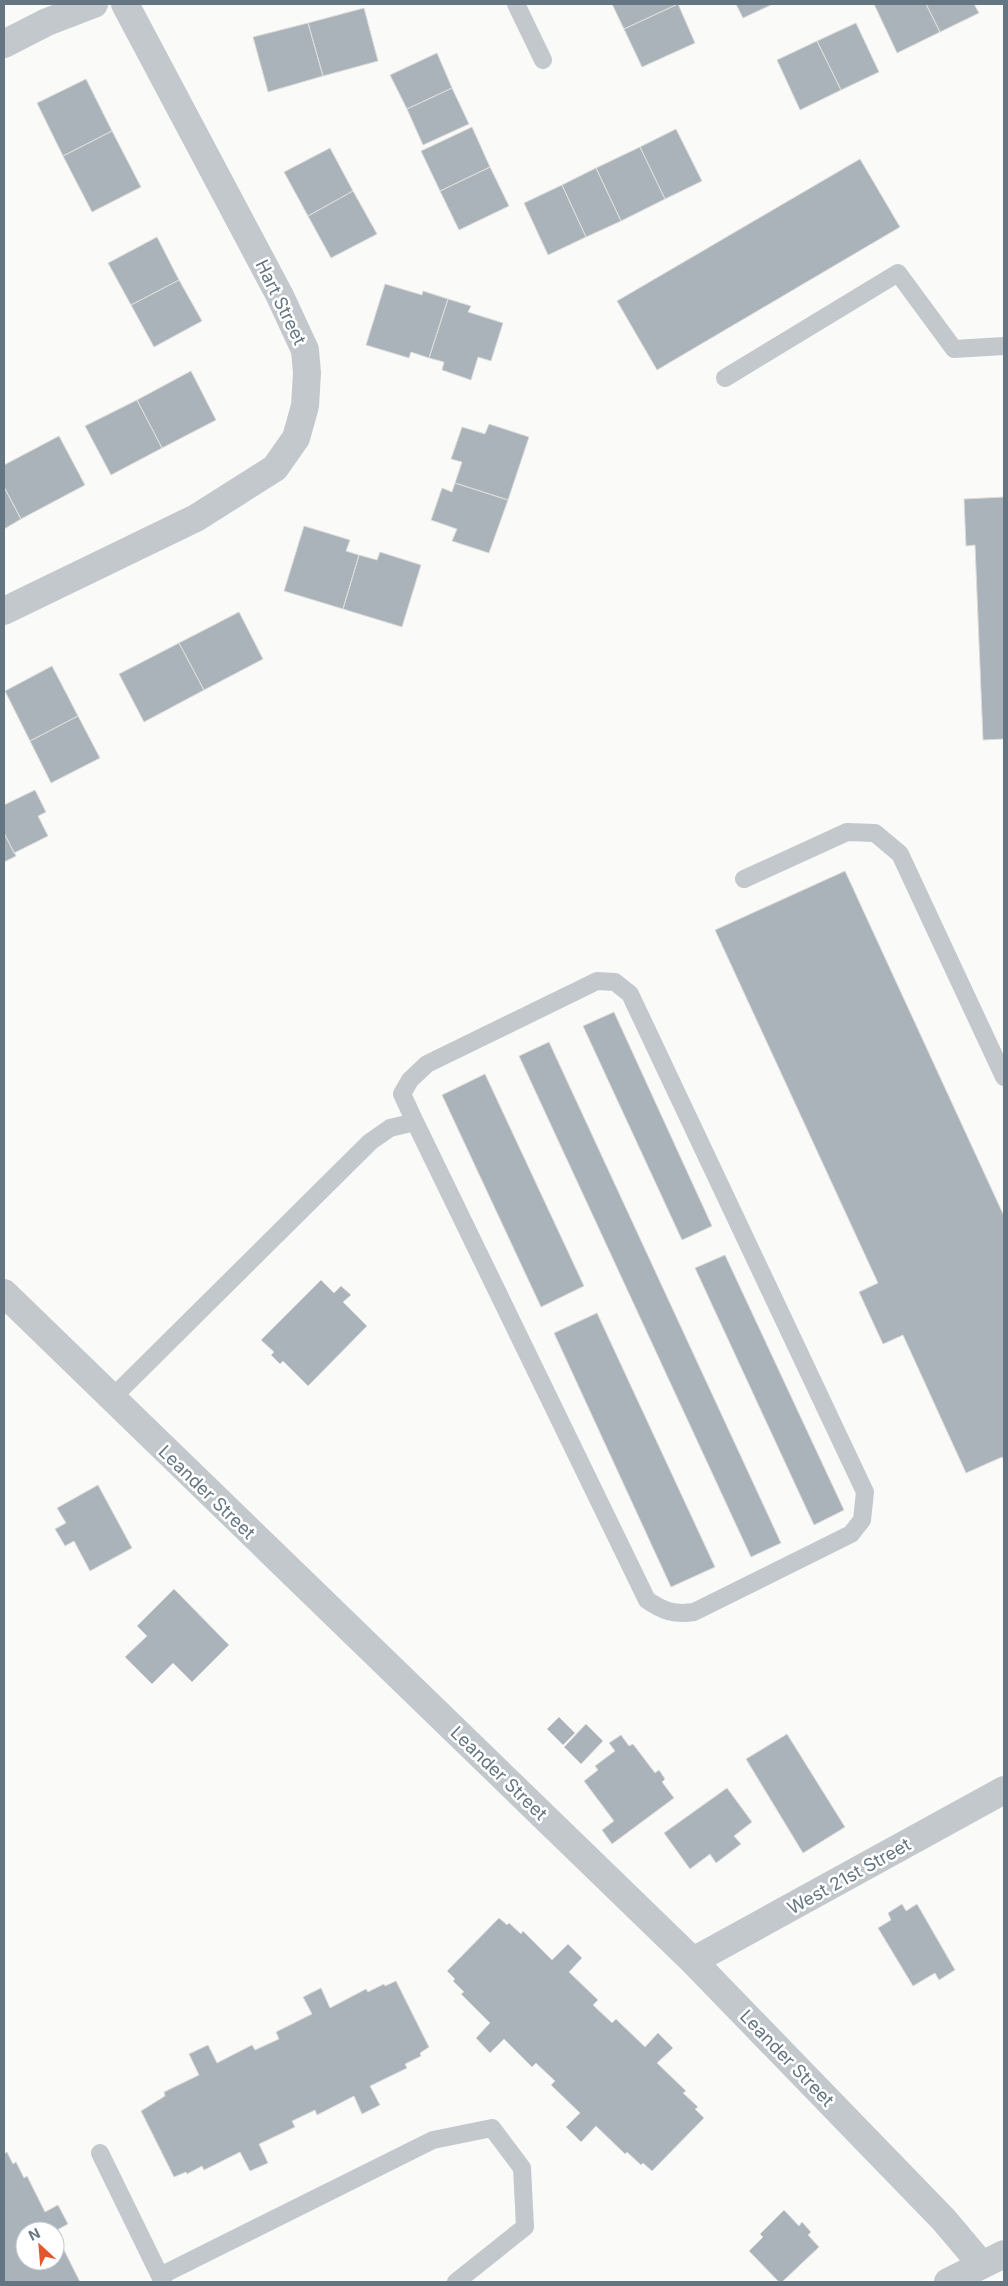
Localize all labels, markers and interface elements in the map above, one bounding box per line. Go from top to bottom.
street label: Hart Street [251,256,311,348]
street label: Leander Street [154,1441,260,1543]
street label: Leander Street [446,1722,552,1824]
street label: West 21st Street [784,1833,914,1918]
street label: Leander Street [736,2005,838,2111]
north arrow [15,2221,65,2271]
text: N [26,2224,43,2244]

